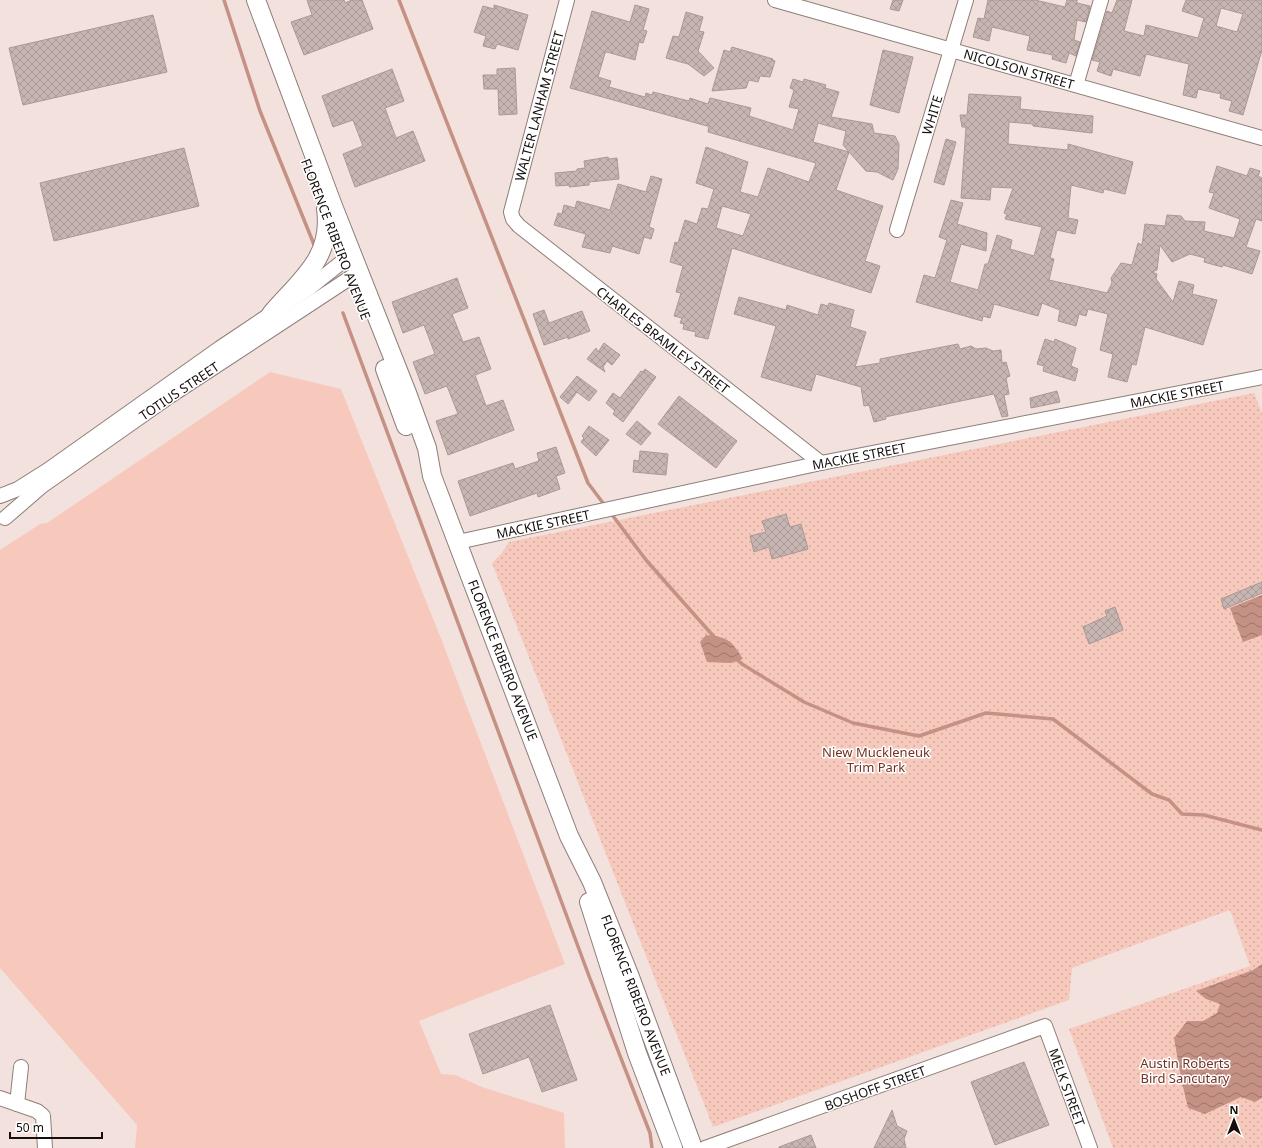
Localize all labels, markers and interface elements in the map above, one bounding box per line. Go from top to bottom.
street label: WALTER LANHAM STREET [510,28,568,183]
street label: NICOLSON STREET [962,45,1077,94]
street label: WHITE [917,93,947,137]
street label: FLORENCE RIBEIRO AVENUE [297,156,375,322]
street label: CHARLES BRAMLEY STREET [593,282,734,398]
street label: TOTIUS STREET [136,357,223,424]
street label: MACKIE STREET [1129,376,1226,412]
street label: MACKIE STREET [811,438,908,474]
street label: MACKIE STREET [495,505,592,543]
street label: FLORENCE RIBEIRO AVENUE [464,577,542,743]
park label: Niew Muckleneuk Trim Park [822,743,930,776]
street label: FLORENCE RIBEIRO AVENUE [597,912,675,1078]
street label: MELK STREET [1045,1046,1090,1129]
park label: Austin Roberts Bird Sancutary [1140,1054,1230,1087]
street label: BOSHOFF STREET [822,1061,929,1115]
north arrow [1214,1100,1254,1140]
text: N [1230,1102,1238,1117]
scale bar [10,1114,102,1140]
text: 50 m [16,1119,44,1136]

